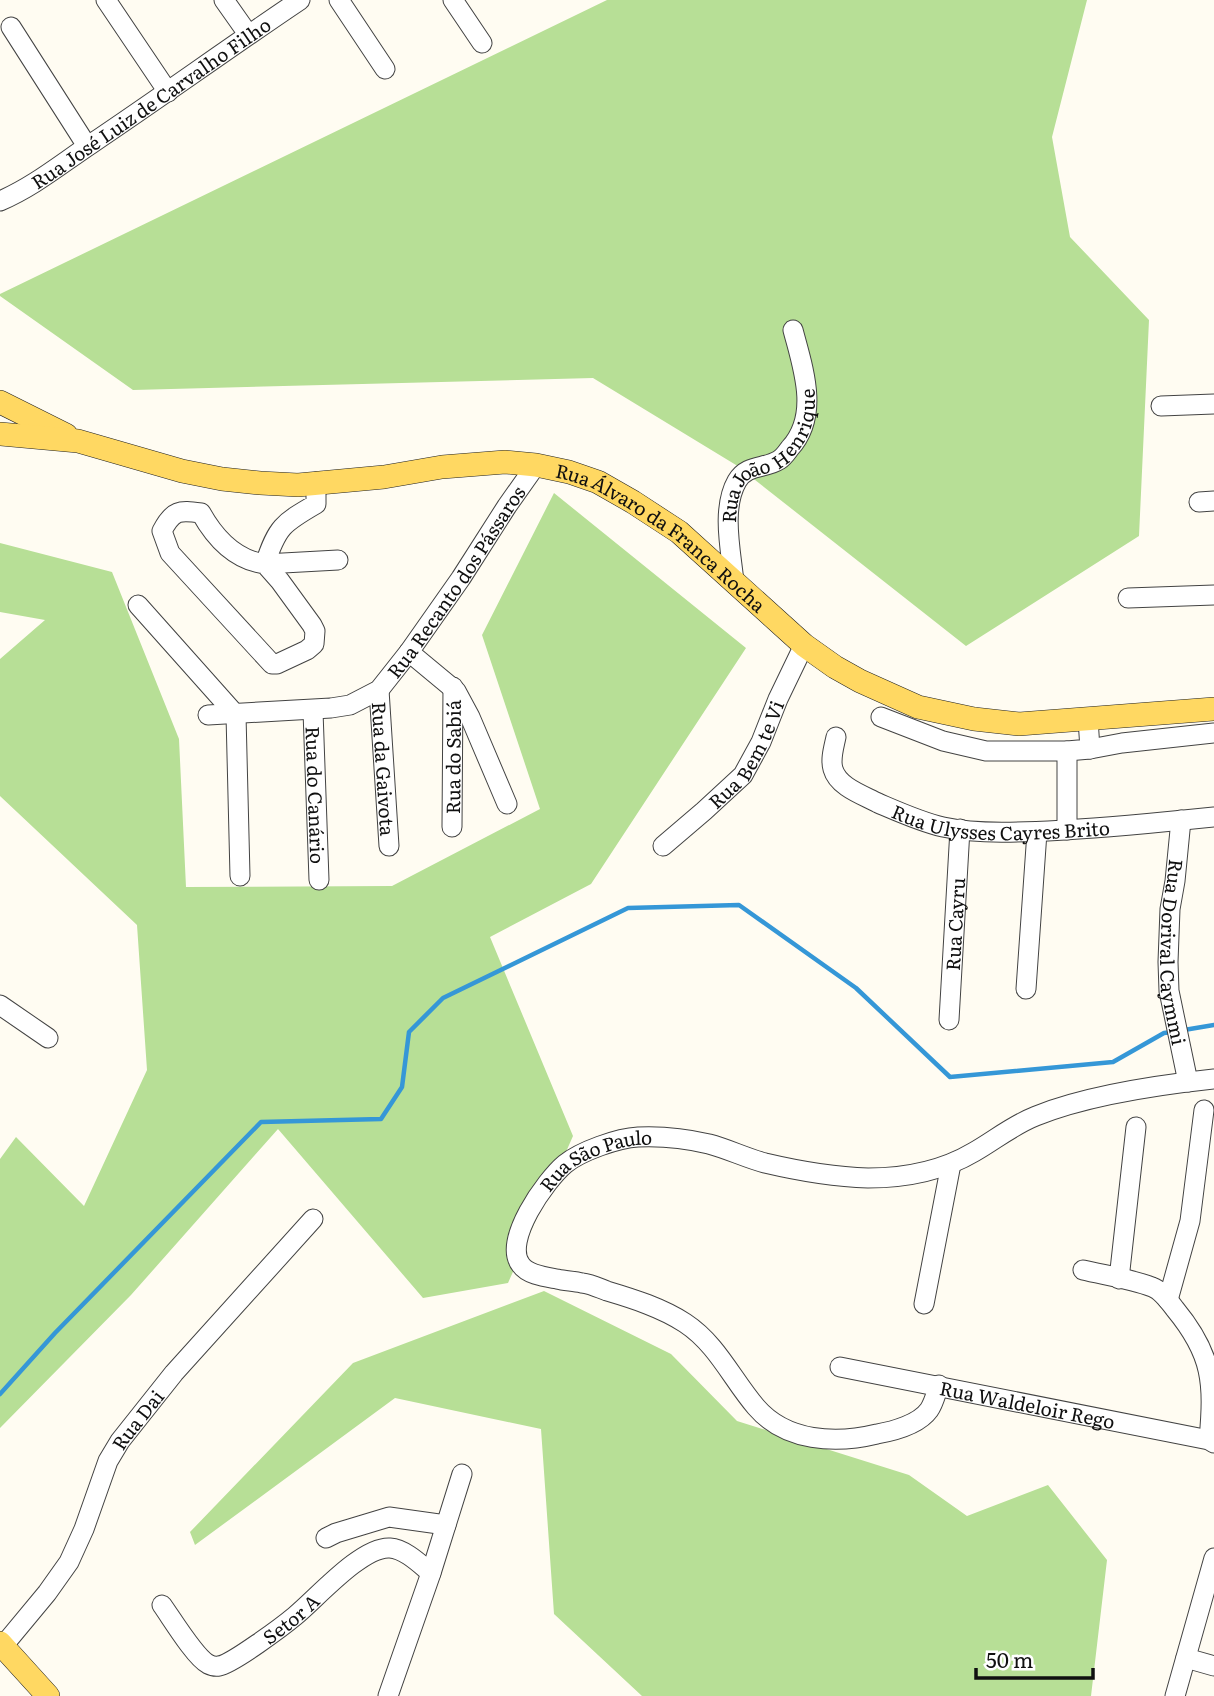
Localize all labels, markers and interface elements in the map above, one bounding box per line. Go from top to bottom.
street label: Rua José Luiz de Carvalho Filho [25,10,276,195]
street label: Rua João Henrique [714,388,821,524]
street label: Rua Álvaro da Franca Rocha [553,456,773,619]
street label: Rua Recanto dos Pássaros [380,479,532,684]
street label: Rua Bem te Vi [702,696,790,815]
street label: Rua do Sabiá [438,699,467,814]
street label: Rua da Gaivota [366,701,402,838]
street label: Rua do Canário [300,726,332,864]
street label: Rua Ulysses Cayres Brito [888,797,1111,846]
street label: Rua Dorival Caymmi [1154,858,1194,1047]
street label: Rua Cayru [938,877,971,972]
street label: Rua São Paulo [532,1123,652,1197]
street label: Rua Waldeloir Rego [937,1373,1117,1435]
street label: Rua Dai [104,1383,170,1455]
street label: Setor A [256,1587,325,1650]
scale bar [976,1636,1093,1680]
text: 50 m [986,1643,1033,1674]

